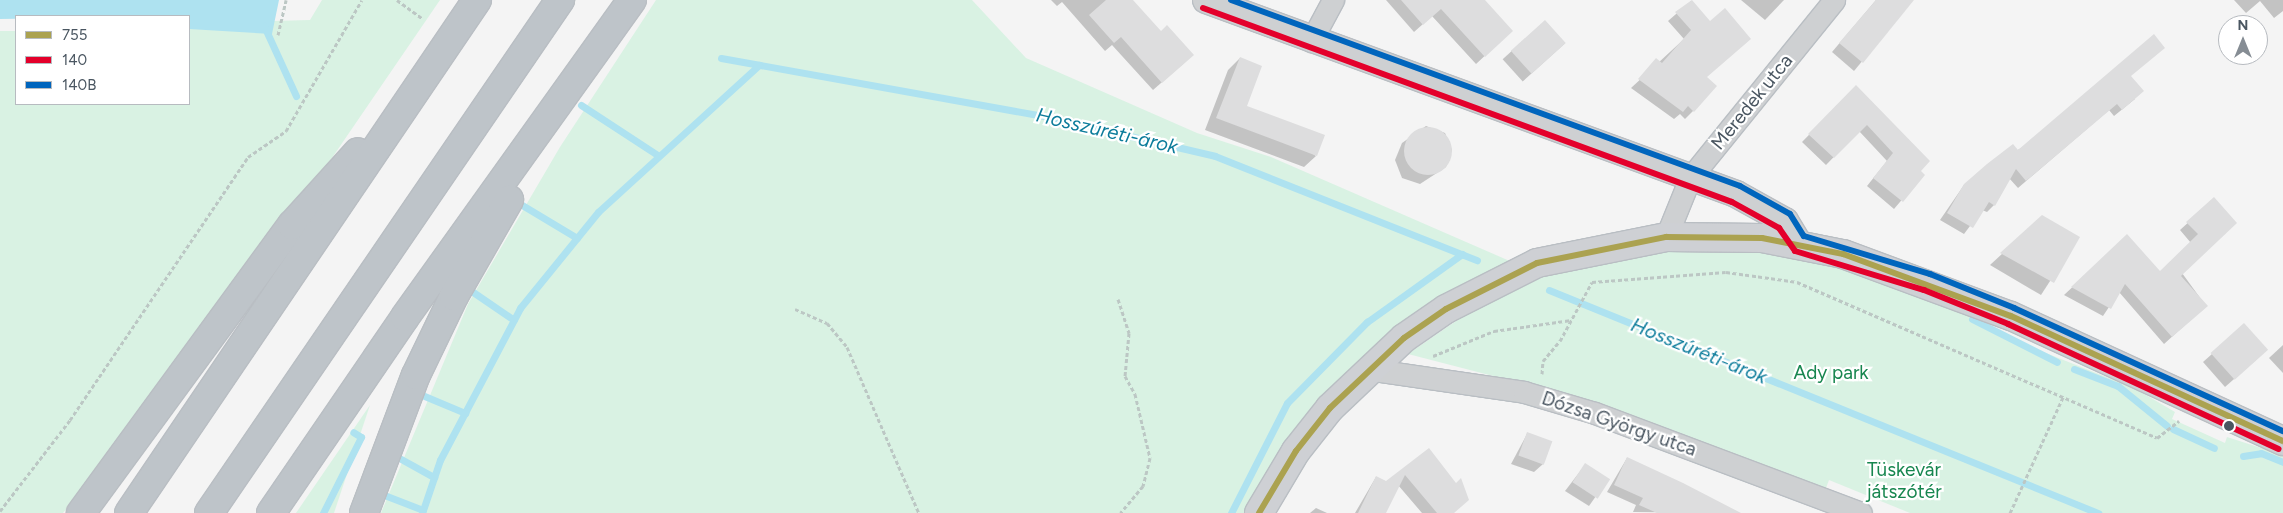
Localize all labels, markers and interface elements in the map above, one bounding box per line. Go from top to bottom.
legend [15,15,190,105]
north arrow [2218,15,2268,65]
text: N [2238,17,2248,34]
text: 755 [62,26,87,44]
street label: Meredek utca [1707,50,1797,154]
text: 140 [62,51,87,69]
text: 140B [62,76,96,94]
water label: Hosszúréti-árok [1034,103,1180,159]
water label: Hosszúréti-árok [1627,313,1771,389]
park label: Ady park [1793,362,1869,384]
street label: Dózsa György utca [1539,387,1699,461]
unlabelled marker [2224,421,2234,431]
park label: Tüskevár játszótér [1866,459,1942,503]

